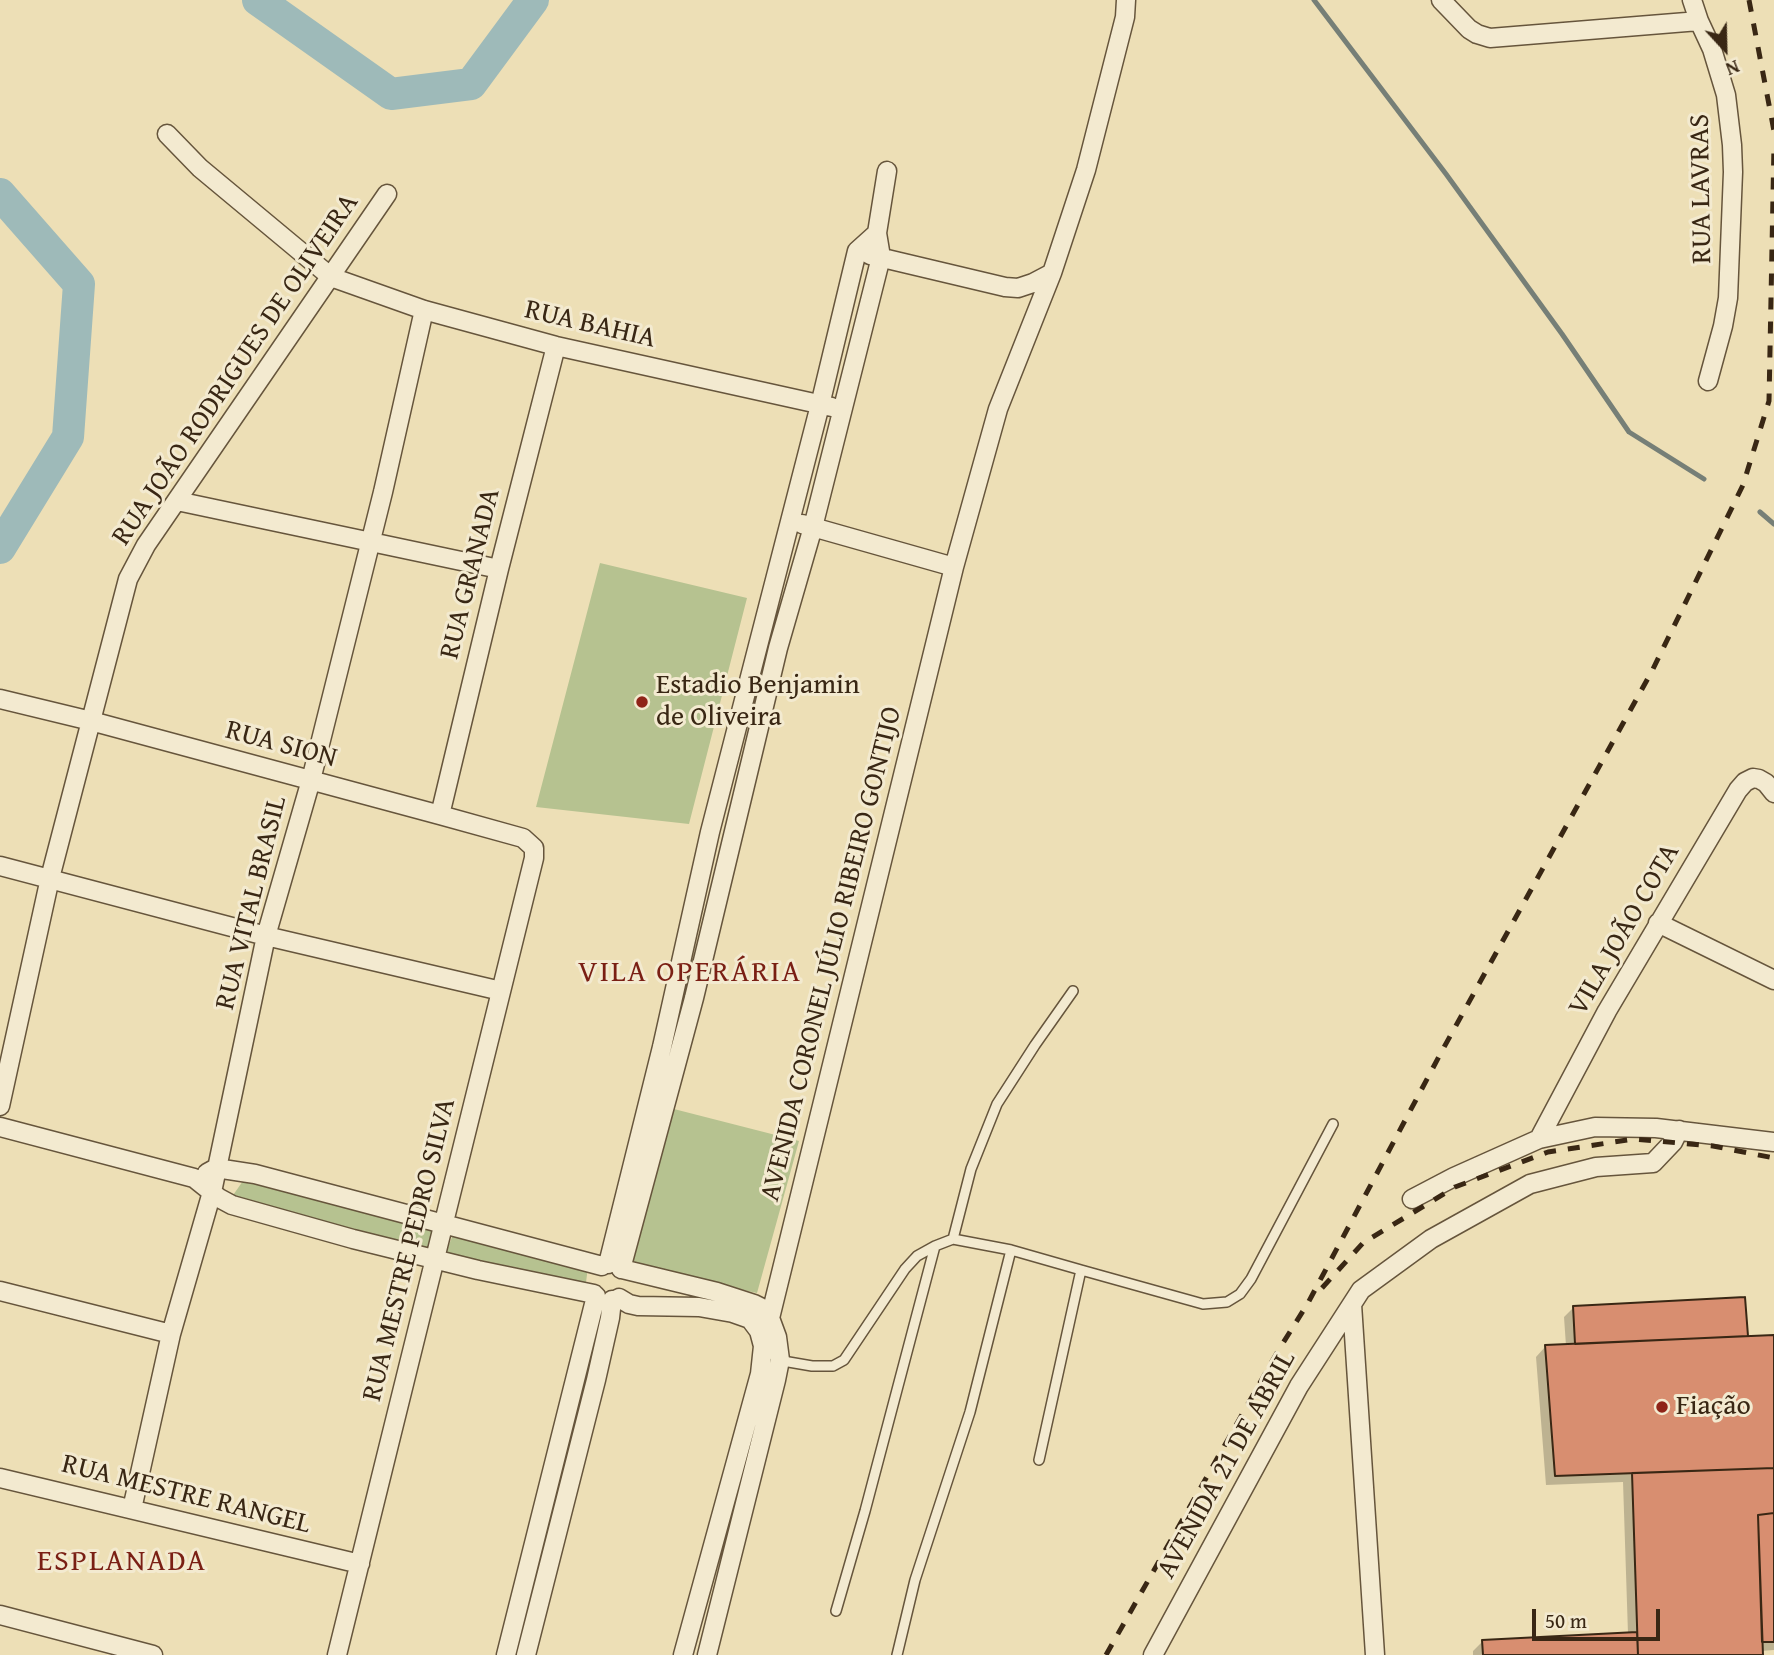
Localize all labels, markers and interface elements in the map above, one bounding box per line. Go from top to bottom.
north arrow [1690,14,1760,84]
text: N [1722,53,1744,84]
street label: RUA LAVRAS [1684,114,1720,264]
street label: RUA JOÃO RODRIGUES DE OLIVEIRA [105,188,367,552]
street label: RUA BAHIA [521,294,659,356]
street label: RUA GRANADA [434,485,508,663]
place label: Estadio Benjamin de Oliveira [656,669,860,735]
marker: Estadio Benjamin de Oliveira [634,694,650,710]
street label: AVENIDA CORONEL JÚLIO RIBEIRO GONTIJO [754,703,910,1205]
street label: RUA SION [222,714,340,776]
street label: RUA VITAL BRASIL [209,793,295,1013]
street label: VILA JOÃO COTA [1562,838,1688,1022]
district label: VILA OPERÁRIA [580,955,800,991]
street label: RUA MESTRE PEDRO SILVA [356,1095,464,1405]
street label: AVENIDA 21 DE ABRIL [1150,1345,1304,1585]
place label: Fiação [1676,1390,1751,1424]
marker: Fiação [1654,1399,1670,1415]
street label: RUA MESTRE RANGEL [58,1448,314,1542]
district label: ESPLANADA [38,1544,206,1580]
scale bar [1536,1596,1664,1640]
text: 50 m [1545,1605,1587,1636]

